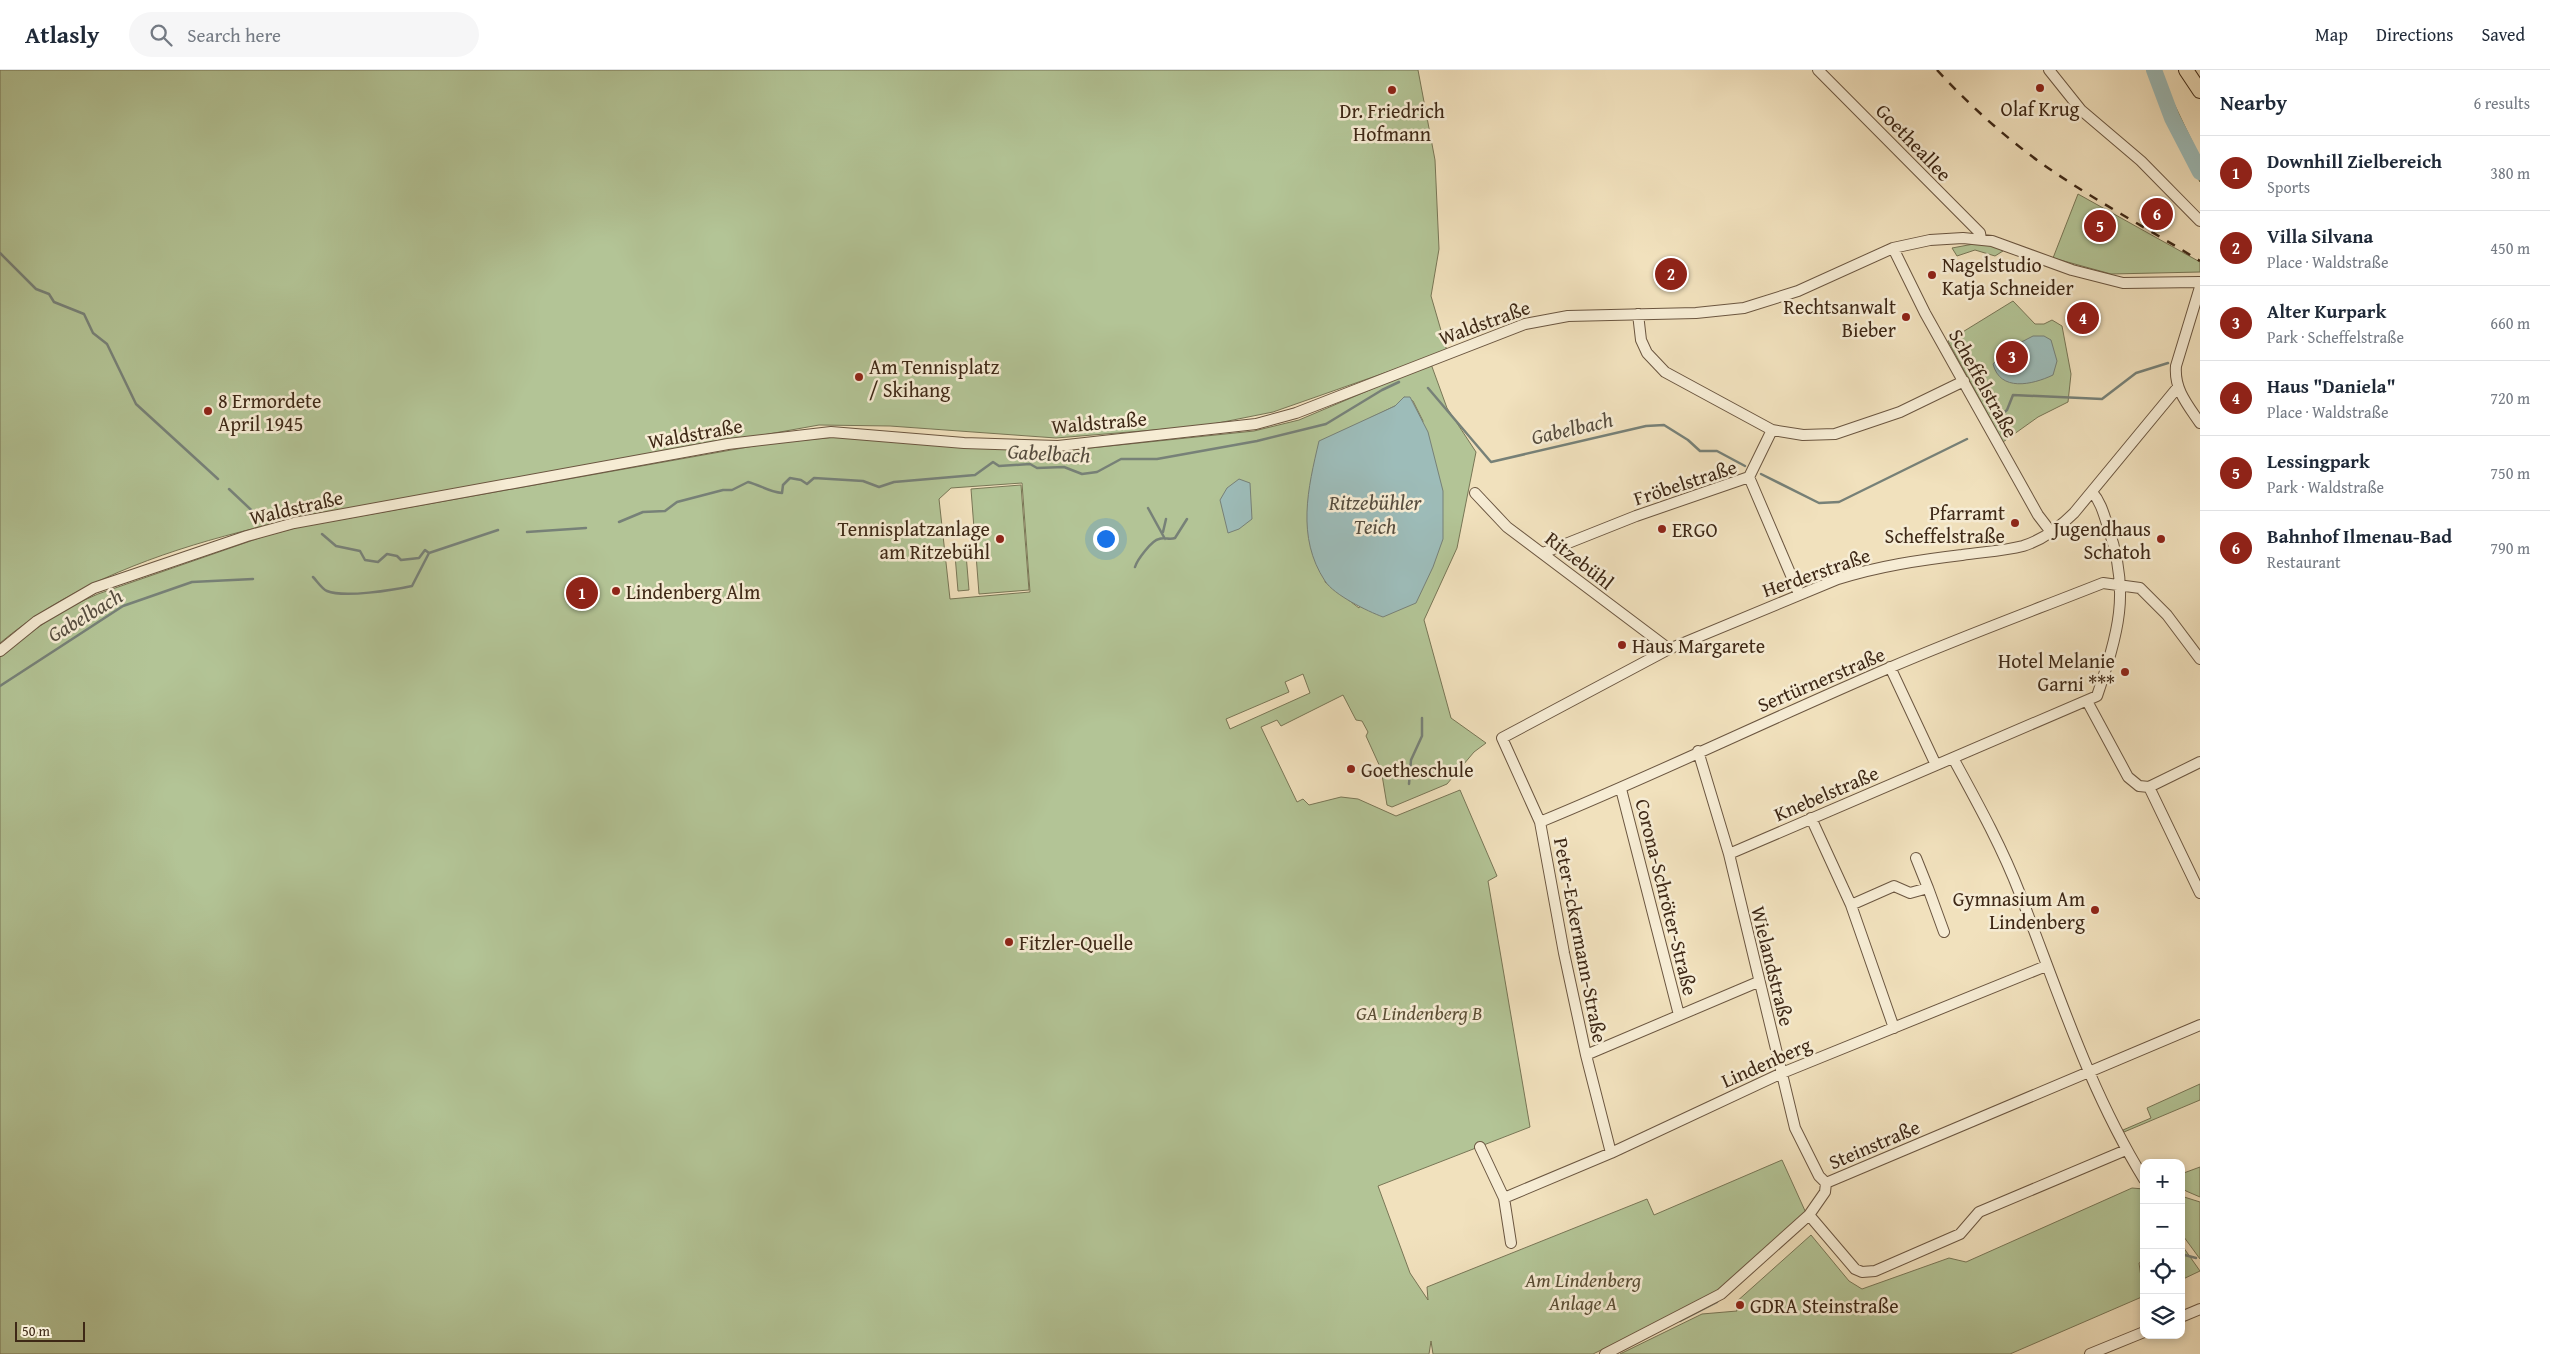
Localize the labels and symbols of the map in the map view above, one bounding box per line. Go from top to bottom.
marker: Olaf Krug [2034,82,2046,94]
marker: Dr. Friedrich Hofmann [1386,84,1398,96]
place label: Olaf Krug [2001,94,2079,123]
place label: Dr. Friedrich Hofmann [1339,96,1445,148]
street label: Goetheallee [1869,96,1959,188]
pin: 6 [2141,195,2173,233]
pin: 5 [2084,207,2116,245]
place label: Nagelstudio Katja Schneider [1942,250,2074,302]
pin: 2 [1655,255,1687,293]
marker: Nagelstudio Katja Schneider [1926,269,1938,281]
street label: Waldstraße [1434,292,1534,352]
place label: Rechtsanwalt Bieber [1784,292,1896,344]
pin: 4 [2067,299,2099,337]
marker: Rechtsanwalt Bieber [1900,311,1912,323]
street label: Scheffelstraße [1942,323,2026,443]
pin: 3 [1996,338,2028,376]
place label: Am Tennisplatz / Skihang [869,352,1000,404]
marker: Am Tennisplatz / Skihang [853,371,865,383]
place label: 8 Ermordete April 1945 [218,386,322,438]
street label: Waldstraße [1050,403,1148,441]
water label: Gabelbach [1528,403,1616,452]
marker: 8 Ermordete April 1945 [202,405,214,417]
street label: Waldstraße [645,410,745,456]
water label: Gabelbach [1007,435,1092,471]
street label: Fröbelstraße [1630,452,1740,512]
street label: Waldstraße [246,482,346,532]
water label: Ritzebühler Teich [1328,487,1422,542]
place label: Pfarramt Scheffelstraße [1885,498,2005,550]
place label: Tennisplatzanlage am Ritzebühl [837,514,990,566]
place label: Jugendhaus Schatoh [2050,514,2151,566]
place label: ERGO [1672,515,1718,544]
marker: Pfarramt Scheffelstraße [2009,517,2021,529]
marker: ERGO [1656,523,1668,535]
street label: Ritzebühl [1539,524,1621,596]
your location [1093,526,1119,552]
marker: Tennisplatzanlage am Ritzebühl [994,533,1006,545]
marker: Jugendhaus Schatoh [2155,533,2167,545]
street label: Herderstraße [1758,540,1874,604]
pin: 1 [566,574,598,612]
place label: Lindenberg Alm [626,577,761,606]
water label: Gabelbach [41,580,129,650]
marker: Lindenberg Alm [610,585,622,597]
place label: Haus Margarete [1632,631,1765,660]
marker: Haus Margarete [1616,639,1628,651]
street label: Sertürnerstraße [1753,639,1889,719]
place label: Hotel Melanie Garni *** [1998,646,2115,698]
marker: Hotel Melanie Garni *** [2119,666,2131,678]
place label: Goetheschule [1361,755,1474,784]
street label: Knebelstraße [1769,758,1883,828]
marker: Goetheschule [1345,763,1357,775]
street label: Corona-Schröter-Straße [1629,796,1705,998]
street label: Peter-Eckermann-Straße [1547,835,1615,1045]
place label: Gymnasium Am Lindenberg [1953,884,2086,936]
street label: Wielandstraße [1744,903,1802,1029]
marker: Gymnasium Am Lindenberg [2089,904,2101,916]
place label: Fitzler-Quelle [1019,928,1133,957]
marker: Fitzler-Quelle [1003,936,1015,948]
park label: GA Lindenberg B [1356,998,1482,1027]
street label: Lindenberg [1716,1029,1816,1095]
street label: Steinstraße [1824,1112,1924,1176]
park label: Am Lindenberg Anlage A [1524,1265,1641,1317]
place label: GDRA Steinstraße [1750,1291,1899,1320]
marker: GDRA Steinstraße [1734,1299,1746,1311]
scale bar [15,1319,85,1342]

